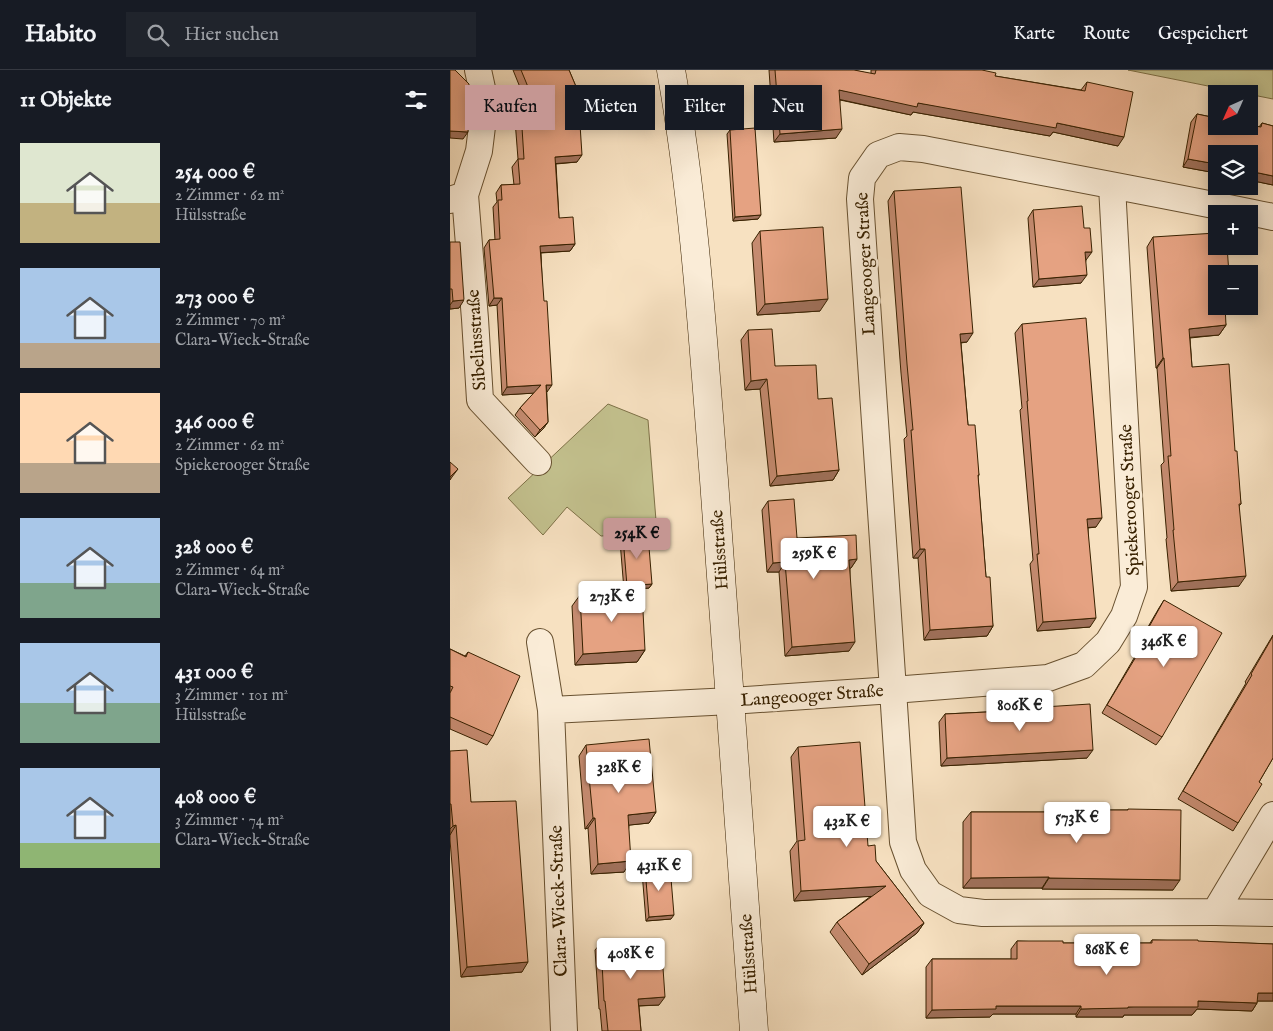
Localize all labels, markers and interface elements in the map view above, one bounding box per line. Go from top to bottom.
search box [126,12,476,57]
text: Habito [25,19,96,50]
icon: search [144,21,172,49]
text: Hier suchen [184,23,279,47]
text: Karte [1013,23,1055,46]
text: Route [1083,23,1130,46]
text: Gespeichert [1158,23,1248,46]
chip: Kaufen [465,85,555,130]
chip: Mieten [565,85,655,130]
chip: Filter [665,85,744,130]
chip: Neu [754,85,822,130]
north arrow [1208,85,1258,135]
map controls [1208,85,1258,315]
icon: filters [402,86,430,114]
text: 11 Objekte [20,87,111,114]
button: layers [1208,145,1258,195]
text: 254 000 € [175,159,255,186]
icon: home [60,163,120,223]
text: 2 Zimmer · 62 m² [175,186,284,206]
street label: Langeooger Straße [851,192,882,336]
button: + [1208,205,1258,255]
text: Hülsstraße [175,206,246,226]
button: − [1208,265,1258,315]
text: 273 000 € [175,284,255,311]
icon: home [60,288,120,348]
street label: Sibeliusstraße [462,288,493,391]
text: 2 Zimmer · 70 m² [175,311,286,331]
text: Clara-Wieck-Straße [175,331,310,351]
text: 346 000 € [175,409,254,436]
icon: home [60,413,120,473]
street label: Spiekerooger Straße [1115,424,1146,576]
text: 2 Zimmer · 62 m² [175,436,284,456]
text: Spiekerooger Straße [175,456,310,476]
street label: Hülsstraße [706,509,735,591]
pin: 254K € [596,518,678,560]
text: 254K € [614,524,660,544]
text: 328 000 € [175,534,253,561]
icon: home [60,538,120,598]
pin: 259K € [773,538,855,580]
text: 259K € [792,544,836,564]
text: 2 Zimmer · 64 m² [175,561,285,581]
pin: 273K € [571,580,653,623]
text: Clara-Wieck-Straße [175,581,310,601]
text: 273K € [589,587,635,607]
pin: 346K € [1123,626,1205,668]
text: 346K € [1141,632,1187,652]
text: 431 000 € [175,659,253,686]
icon: home [60,663,120,723]
street label: Langeooger Straße [740,680,884,713]
text: 3 Zimmer · 101 m² [175,686,288,706]
pin: 806K € [979,690,1061,732]
text: 806K € [997,696,1043,716]
text: Hülsstraße [175,706,246,726]
pin: 328K € [578,752,660,794]
text: 328K € [597,758,641,778]
text: 408 000 € [175,784,256,811]
icon: home [60,788,120,848]
pin: 573K € [1036,802,1118,844]
pin: 432K € [806,806,888,848]
text: 573K € [1055,808,1099,828]
text: 3 Zimmer · 74 m² [175,811,284,831]
text: 432K € [824,812,870,832]
street label: Clara-Wieck-Straße [545,825,574,977]
text: Clara-Wieck-Straße [175,831,310,851]
pin: 431K € [618,850,700,892]
text: 431K € [637,856,681,876]
street label: Hülsstraße [735,913,764,995]
pin: 868K € [1066,934,1148,976]
pin: 408K € [590,938,672,980]
text: 868K € [1085,940,1129,960]
text: 408K € [608,944,654,964]

